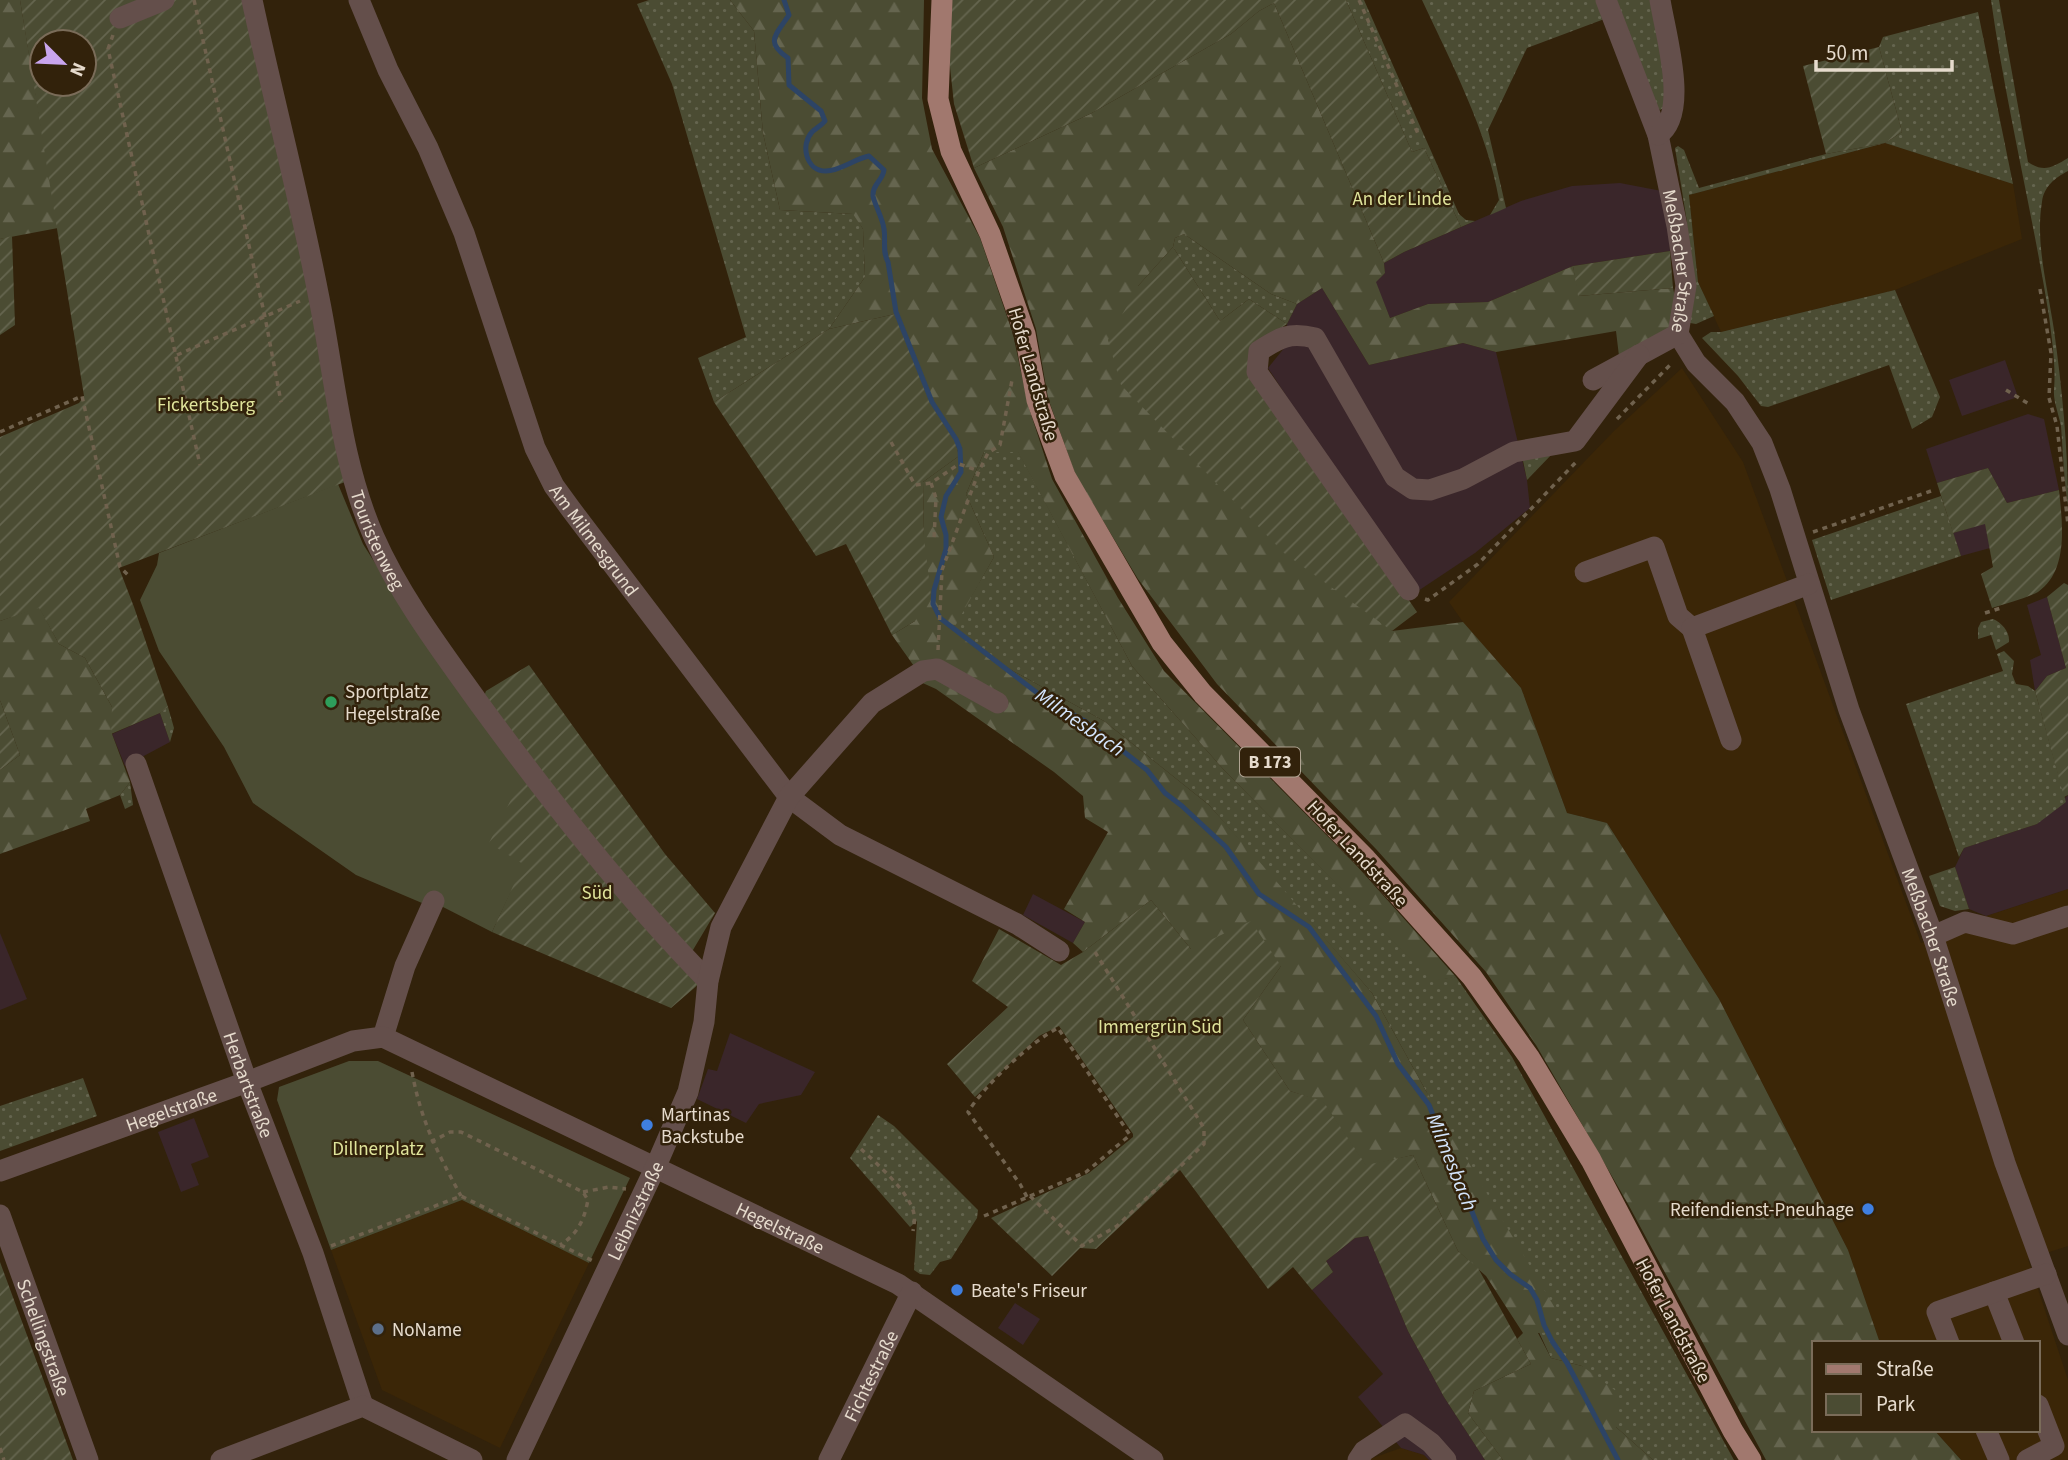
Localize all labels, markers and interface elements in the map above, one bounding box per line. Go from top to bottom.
north arrow [28,28,98,98]
scale bar [1816,28,1952,72]
text: 50 m [1826,38,1868,68]
text: N [62,58,92,81]
park label: An der Linde [1352,186,1452,213]
street label: Meßbacher Straße [1655,187,1699,335]
street label: Hofer Landstraße [1001,305,1065,444]
park label: Fickertsberg [157,392,255,419]
street label: Am Milmesgrund [542,479,644,602]
street label: Touristenweg [343,487,411,596]
place label: Sportplatz Hegelstraße [345,679,440,728]
water label: Milmesbach [1029,680,1131,764]
marker: Sportplatz Hegelstraße [323,694,339,710]
road number: B 173 [1240,748,1300,776]
street label: Hofer Landstraße [1300,794,1414,914]
street label: Meßbacher Straße [1894,864,1967,1010]
park label: Süd [581,880,613,907]
park label: Immergrün Süd [1098,1014,1222,1041]
street label: Herbartstraße [216,1029,279,1142]
street label: Hegelstraße [122,1082,221,1140]
place label: Martinas Backstube [661,1102,744,1151]
water label: Milmesbach [1419,1109,1485,1215]
marker: Martinas Backstube [639,1117,655,1133]
park label: Dillnerplatz [332,1136,424,1163]
street label: Leibnizstraße [601,1157,671,1265]
street label: Hegelstraße [731,1196,828,1262]
place label: Reifendienst-Pneuhage [1670,1197,1854,1224]
marker: Reifendienst-Pneuhage [1860,1201,1876,1217]
street label: Hofer Landstraße [1628,1254,1717,1388]
street label: Schellingstraße [9,1275,76,1400]
place label: Beate's Friseur [971,1278,1087,1305]
marker: Beate's Friseur [949,1282,965,1298]
place label: NoName [392,1317,462,1344]
marker: NoName [370,1321,386,1337]
street label: Fichtestraße [838,1326,906,1427]
legend [1812,1341,2040,1432]
text: Straße [1876,1354,1934,1384]
text: Park [1876,1389,1916,1419]

